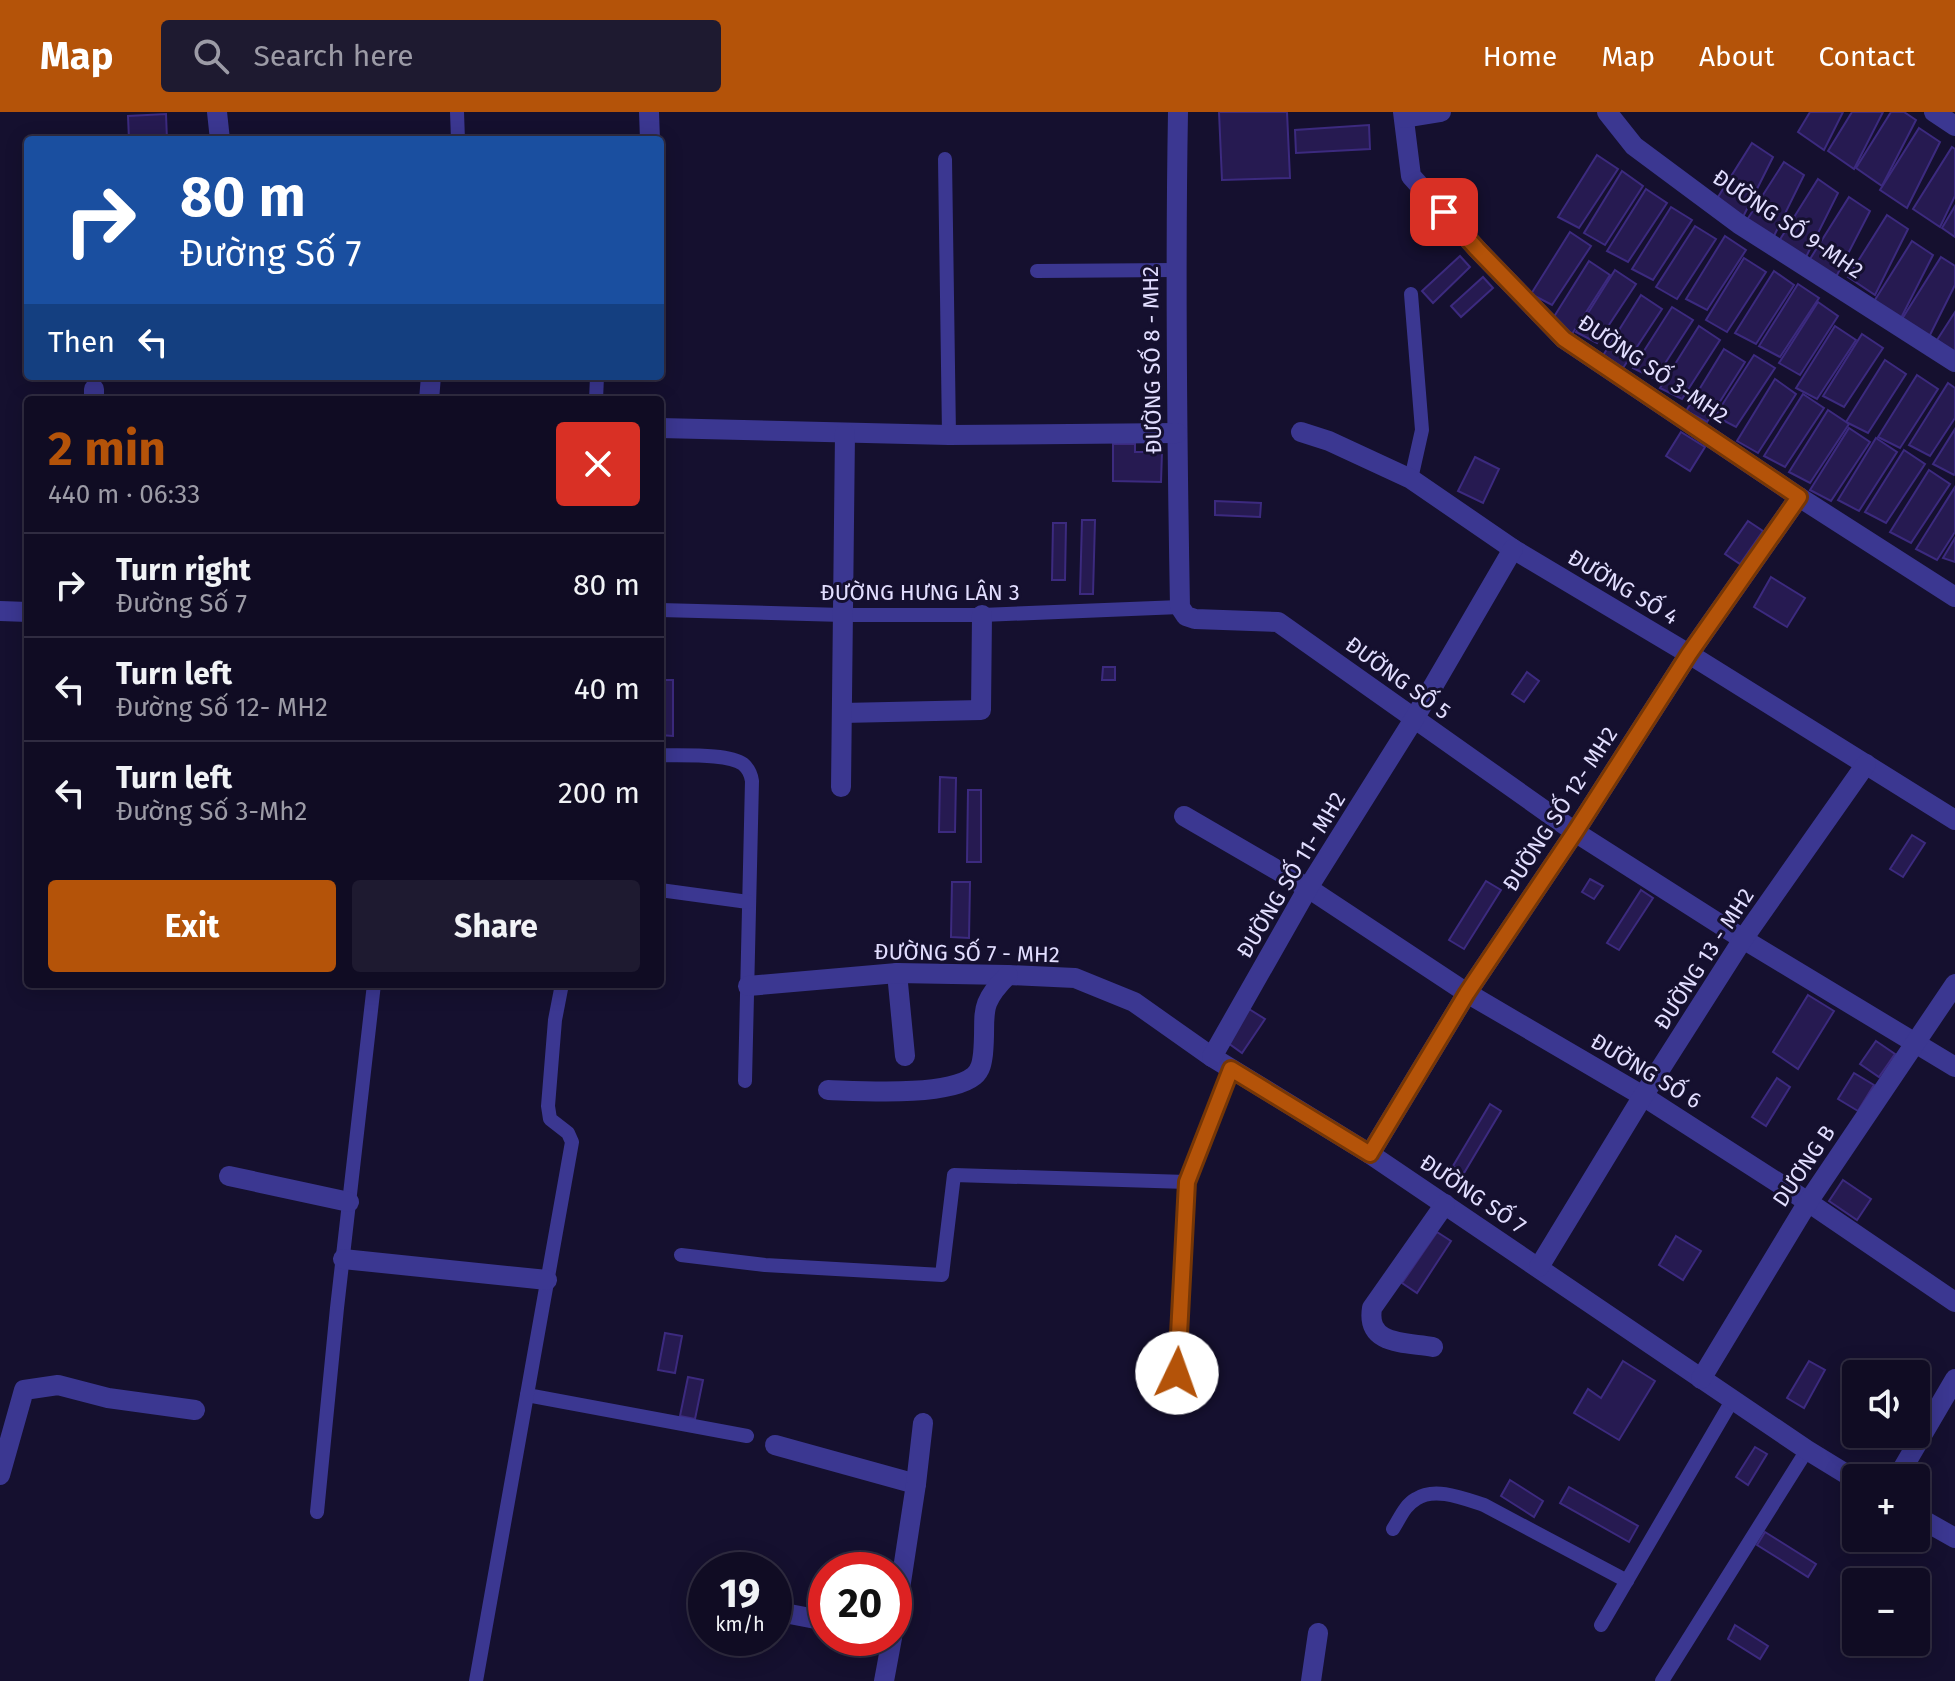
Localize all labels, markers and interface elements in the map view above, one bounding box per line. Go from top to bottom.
search box [161,20,721,92]
text: Map [40,33,113,79]
icon: search [189,34,233,78]
text: Search here [253,38,414,74]
text: Home [1483,40,1557,73]
text: Map [1601,40,1655,73]
text: About [1699,40,1774,73]
text: Contact [1818,40,1915,73]
street label: ĐƯỜNG SỐ 9-MH2 [1708,162,1870,284]
text: 80 m [180,164,306,231]
icon: right [48,168,152,272]
pin [1410,178,1478,246]
icon: arrive [1422,190,1466,234]
text: Đường Số 7 [180,232,361,276]
street label: ĐƯỜNG SỐ 8 - MH2 [1135,266,1167,454]
street label: ĐƯỜNG SỐ 3-MH2 [1573,307,1734,429]
icon: left [131,320,175,364]
text: Then [48,324,115,360]
text: 2 min [48,420,166,478]
button: close [556,422,640,506]
text: 440 m · 06:33 [48,479,200,510]
street label: ĐƯỜNG SỐ 4 [1563,542,1684,631]
text: Turn right [116,552,251,588]
icon: right [48,563,92,607]
text: 80 m [573,567,640,603]
street label: ĐƯỜNG HƯNG LÂN 3 [820,579,1020,606]
text: Đường Số 7 [116,588,247,619]
street label: ĐƯỜNG SỐ 5 [1340,629,1457,725]
text: Turn left [116,656,232,692]
icon: left [48,667,92,711]
text: 40 m [574,671,640,707]
text: Đường Số 12- MH2 [116,692,328,723]
street label: ĐƯỜNG SỐ 12- MH2 [1495,721,1623,896]
text: Turn left [116,760,232,796]
icon: left [48,771,92,815]
text: 200 m [558,775,640,811]
street label: ĐƯỜNG SỐ 11- MH2 [1229,786,1351,963]
text: Đường Số 3-Mh2 [116,796,307,827]
button: Exit [48,880,336,972]
button: Share [352,880,640,972]
street label: ĐƯỜNG 13 - MH2 [1648,883,1760,1035]
street label: ĐƯỜNG SỐ 7 - MH2 [874,936,1060,968]
street label: ĐƯỜNG SỐ 6 [1586,1026,1707,1115]
street label: DƯƠNG B [1767,1120,1841,1212]
street label: ĐƯỜNG SỐ 7 [1415,1147,1533,1239]
position arrow [1135,1331,1219,1415]
map controls [1842,1360,1930,1656]
button: sound [1842,1360,1930,1448]
button: + [1842,1464,1930,1552]
speed limit sign: 20 [808,1552,912,1656]
button: − [1842,1568,1930,1656]
text: 19 [720,1570,760,1618]
text: km/h [715,1612,765,1636]

